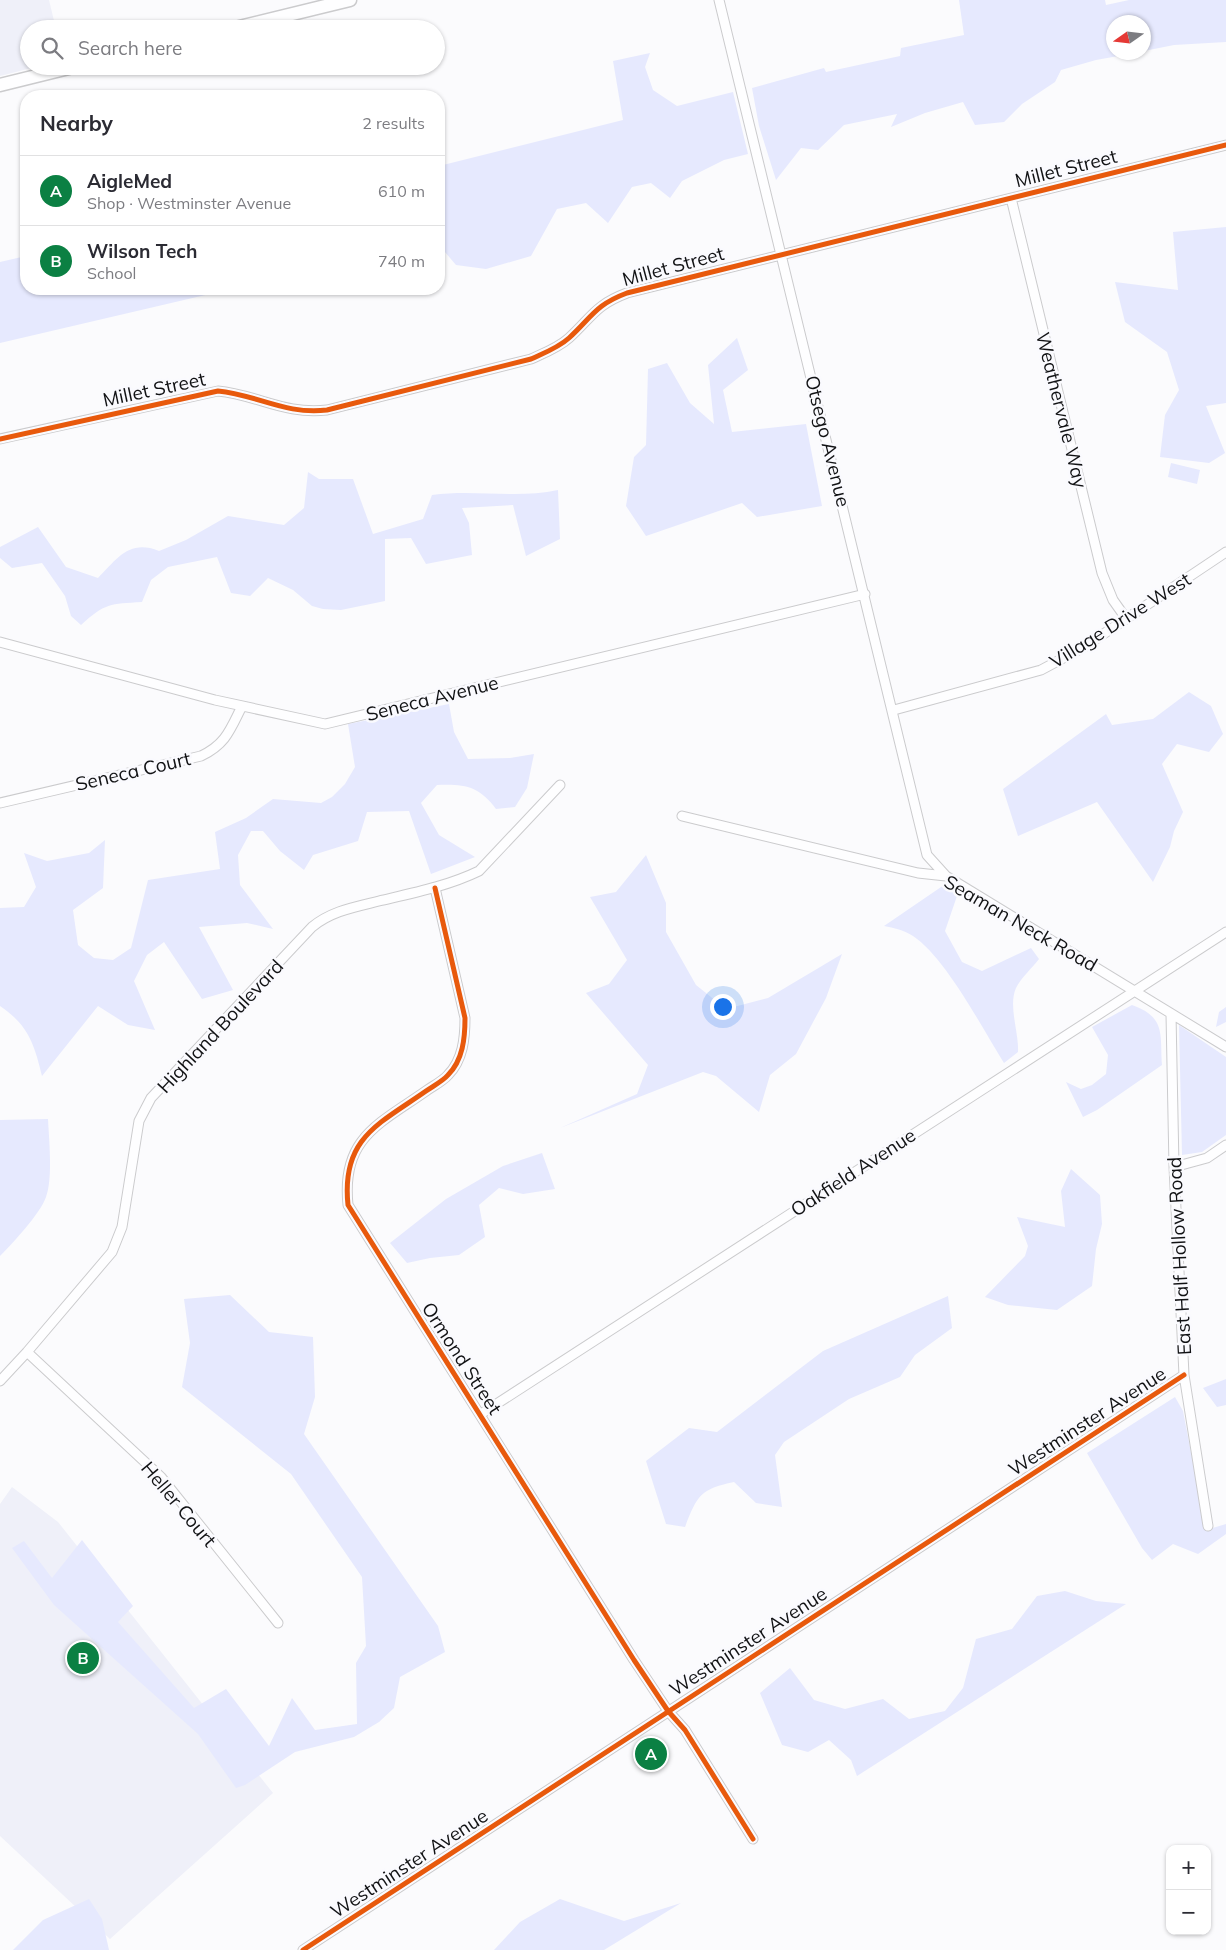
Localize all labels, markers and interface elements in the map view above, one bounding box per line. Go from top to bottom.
north arrow [1106,15,1151,60]
search box [20,20,445,75]
icon: search [38,34,66,62]
text: Search here [78,36,182,60]
text: Nearby [40,110,113,136]
text: 2 results [362,113,425,133]
street label: Millet Street [1012,144,1120,192]
text: AigleMed [87,169,172,193]
text: A [50,181,62,201]
text: 610 m [378,181,425,201]
text: Shop · Westminster Avenue [87,193,291,213]
text: Wilson Tech [87,239,197,263]
street label: Millet Street [619,241,727,291]
text: B [50,251,62,271]
text: 740 m [378,251,425,271]
text: School [87,263,136,283]
street label: Weathervale Way [1031,330,1093,490]
street label: Millet Street [100,366,208,412]
street label: Otsego Avenue [800,373,856,509]
street label: Village Drive West [1045,567,1195,673]
street label: Seneca Avenue [363,670,501,726]
street label: Seneca Court [73,746,193,796]
street label: Seaman Neck Road [940,869,1102,977]
street label: Highland Boulevard [152,954,288,1098]
your location [710,994,736,1020]
street label: Oakfield Avenue [786,1123,920,1221]
street label: East Half Hollow Road [1162,1156,1196,1356]
street label: Ormond Street [417,1297,507,1419]
street label: Westminster Avenue [1004,1361,1170,1481]
street label: Heller Court [136,1456,222,1552]
street label: Westminster Avenue [665,1581,831,1701]
pin: B [67,1639,99,1677]
pin: A [635,1735,667,1773]
street label: Westminster Avenue [326,1803,492,1923]
map controls [1166,1845,1211,1935]
button: + [1166,1845,1211,1890]
button: − [1166,1890,1211,1935]

